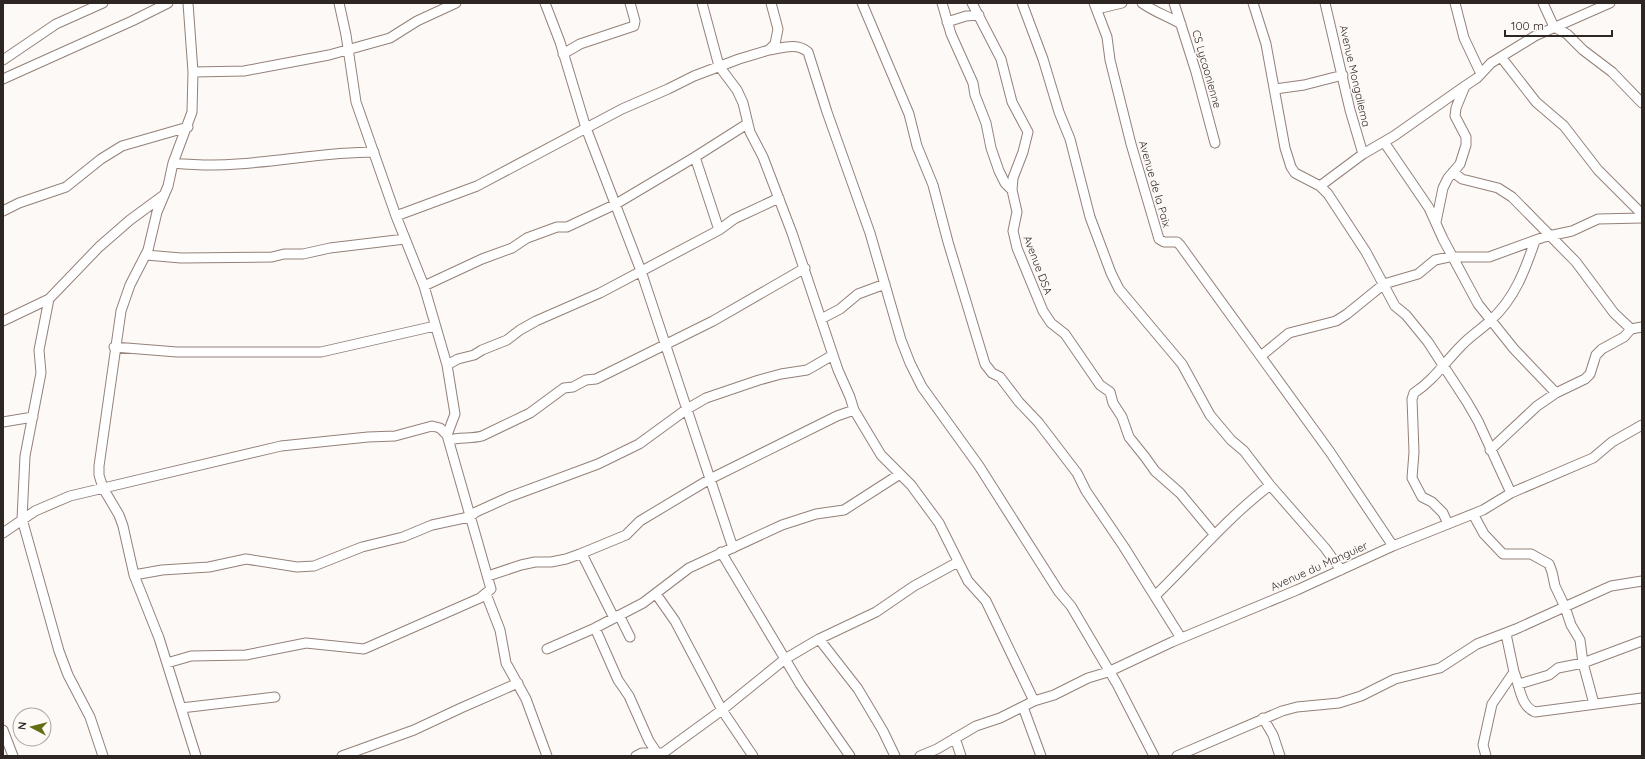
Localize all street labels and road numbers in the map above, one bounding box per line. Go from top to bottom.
street label: Avenue Mongaliema [1336,24,1374,128]
street label: CS Lycaonienne [1189,28,1225,110]
street label: Avenue de la Paix [1136,139,1174,229]
street label: Avenue DSA [1020,234,1056,296]
street label: Avenue du Manguier [1268,538,1370,594]

